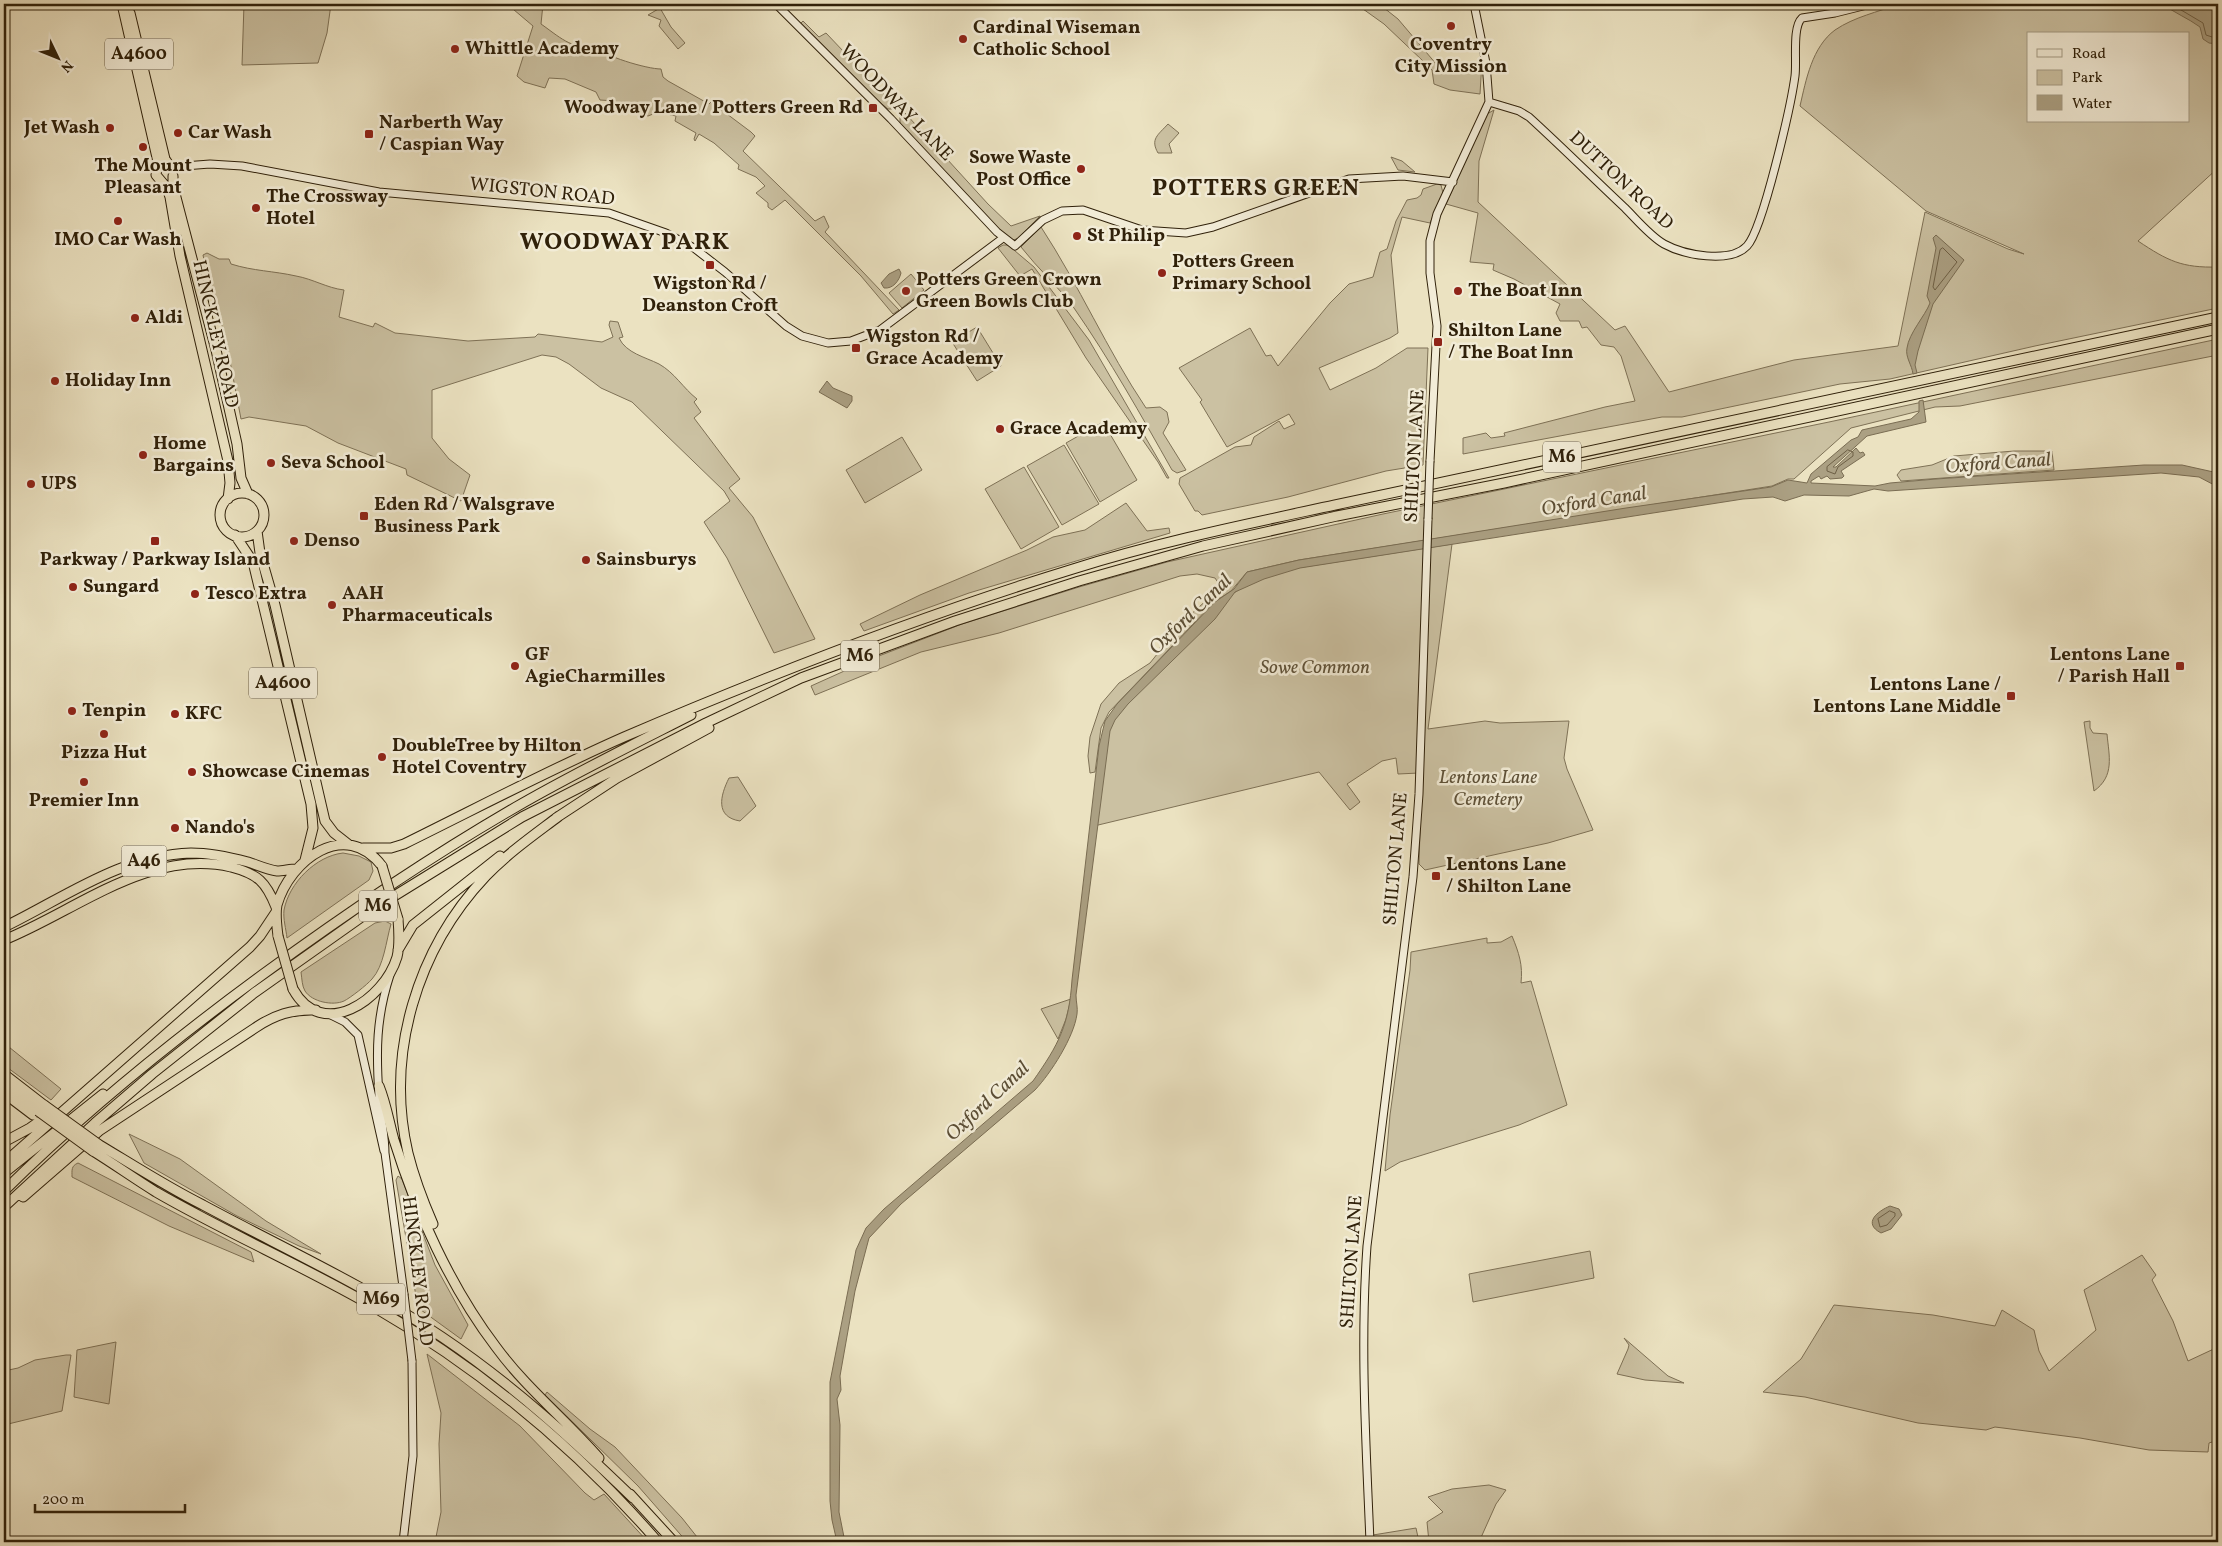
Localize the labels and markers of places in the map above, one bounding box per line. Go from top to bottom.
place label: Cardinal Wiseman Catholic School [973,15,1140,63]
marker: Coventry City Mission [1445,20,1457,32]
place label: Coventry City Mission [1395,32,1507,80]
marker: Cardinal Wiseman Catholic School [957,33,969,45]
place label: Whittle Academy [465,36,619,62]
marker: Whittle Academy [449,43,461,55]
place label: Woodway Lane / Potters Green Rd [564,95,863,121]
marker: Woodway Lane / Potters Green Rd [867,102,879,114]
place label: Narberth Way / Caspian Way [379,110,504,158]
place label: Jet Wash [23,115,100,141]
place label: Car Wash [188,120,272,146]
marker: Jet Wash [104,122,116,134]
marker: Car Wash [172,127,184,139]
marker: Narberth Way / Caspian Way [363,128,375,140]
marker: The Mount Pleasant [137,141,149,153]
place label: Sowe Waste Post Office [969,145,1071,193]
place label: The Mount Pleasant [94,153,192,201]
marker: Sowe Waste Post Office [1075,163,1087,175]
place label: The Crossway Hotel [266,184,388,232]
marker: The Crossway Hotel [250,202,262,214]
marker: IMO Car Wash [112,215,124,227]
place label: St Philip [1087,223,1165,249]
place label: IMO Car Wash [54,227,182,253]
marker: St Philip [1071,230,1083,242]
place label: Potters Green Primary School [1172,249,1311,297]
marker: Wigston Rd / Deanston Croft [704,259,716,271]
place label: Potters Green Crown Green Bowls Club [916,267,1102,315]
marker: Potters Green Primary School [1156,267,1168,279]
place label: Wigston Rd / Deanston Croft [642,271,778,319]
place label: The Boat Inn [1468,278,1583,304]
marker: Potters Green Crown Green Bowls Club [900,285,912,297]
marker: The Boat Inn [1452,285,1464,297]
place label: Aldi [145,305,184,331]
marker: Aldi [129,312,141,324]
place label: Shilton Lane / The Boat Inn [1448,318,1573,366]
place label: Wigston Rd / Grace Academy [866,324,1003,372]
marker: Shilton Lane / The Boat Inn [1432,336,1444,348]
marker: Wigston Rd / Grace Academy [850,342,862,354]
place label: Holiday Inn [65,368,171,394]
marker: Holiday Inn [49,375,61,387]
place label: Grace Academy [1010,416,1147,442]
marker: Grace Academy [994,423,1006,435]
place label: Home Bargains [153,431,234,479]
marker: Home Bargains [137,449,149,461]
place label: Seva School [281,450,385,476]
marker: Seva School [265,457,277,469]
place label: UPS [41,471,77,497]
marker: UPS [25,478,37,490]
place label: Eden Rd / Walsgrave Business Park [374,492,555,540]
marker: Eden Rd / Walsgrave Business Park [358,510,370,522]
place label: Denso [304,528,360,554]
marker: Parkway / Parkway Island [149,535,161,547]
marker: Denso [288,535,300,547]
place label: Parkway / Parkway Island [40,547,271,573]
place label: Sainsburys [596,547,697,573]
marker: Sainsburys [580,554,592,566]
place label: Sungard [83,574,160,600]
marker: Sungard [67,581,79,593]
place label: Tesco Extra [205,581,307,607]
place label: AAH Pharmaceuticals [342,581,493,629]
marker: Tesco Extra [189,588,201,600]
marker: AAH Pharmaceuticals [326,599,338,611]
place label: GF AgieCharmilles [525,642,666,690]
place label: Lentons Lane / Parish Hall [2050,642,2170,690]
marker: GF AgieCharmilles [509,660,521,672]
marker: Lentons Lane / Parish Hall [2174,660,2186,672]
place label: Lentons Lane / Lentons Lane Middle [1813,672,2001,720]
marker: Lentons Lane / Lentons Lane Middle [2005,690,2017,702]
place label: Tenpin [82,698,146,724]
place label: KFC [185,701,222,727]
marker: Tenpin [66,705,78,717]
marker: KFC [169,708,181,720]
marker: Pizza Hut [98,728,110,740]
place label: DoubleTree by Hilton Hotel Coventry [392,733,582,781]
place label: Pizza Hut [61,740,147,766]
marker: DoubleTree by Hilton Hotel Coventry [376,751,388,763]
place label: Showcase Cinemas [202,759,370,785]
marker: Showcase Cinemas [186,766,198,778]
marker: Premier Inn [78,776,90,788]
place label: Premier Inn [29,788,139,814]
place label: Nando's [185,815,255,841]
marker: Nando's [169,822,181,834]
place label: Lentons Lane / Shilton Lane [1446,852,1571,900]
marker: Lentons Lane / Shilton Lane [1430,870,1442,882]

